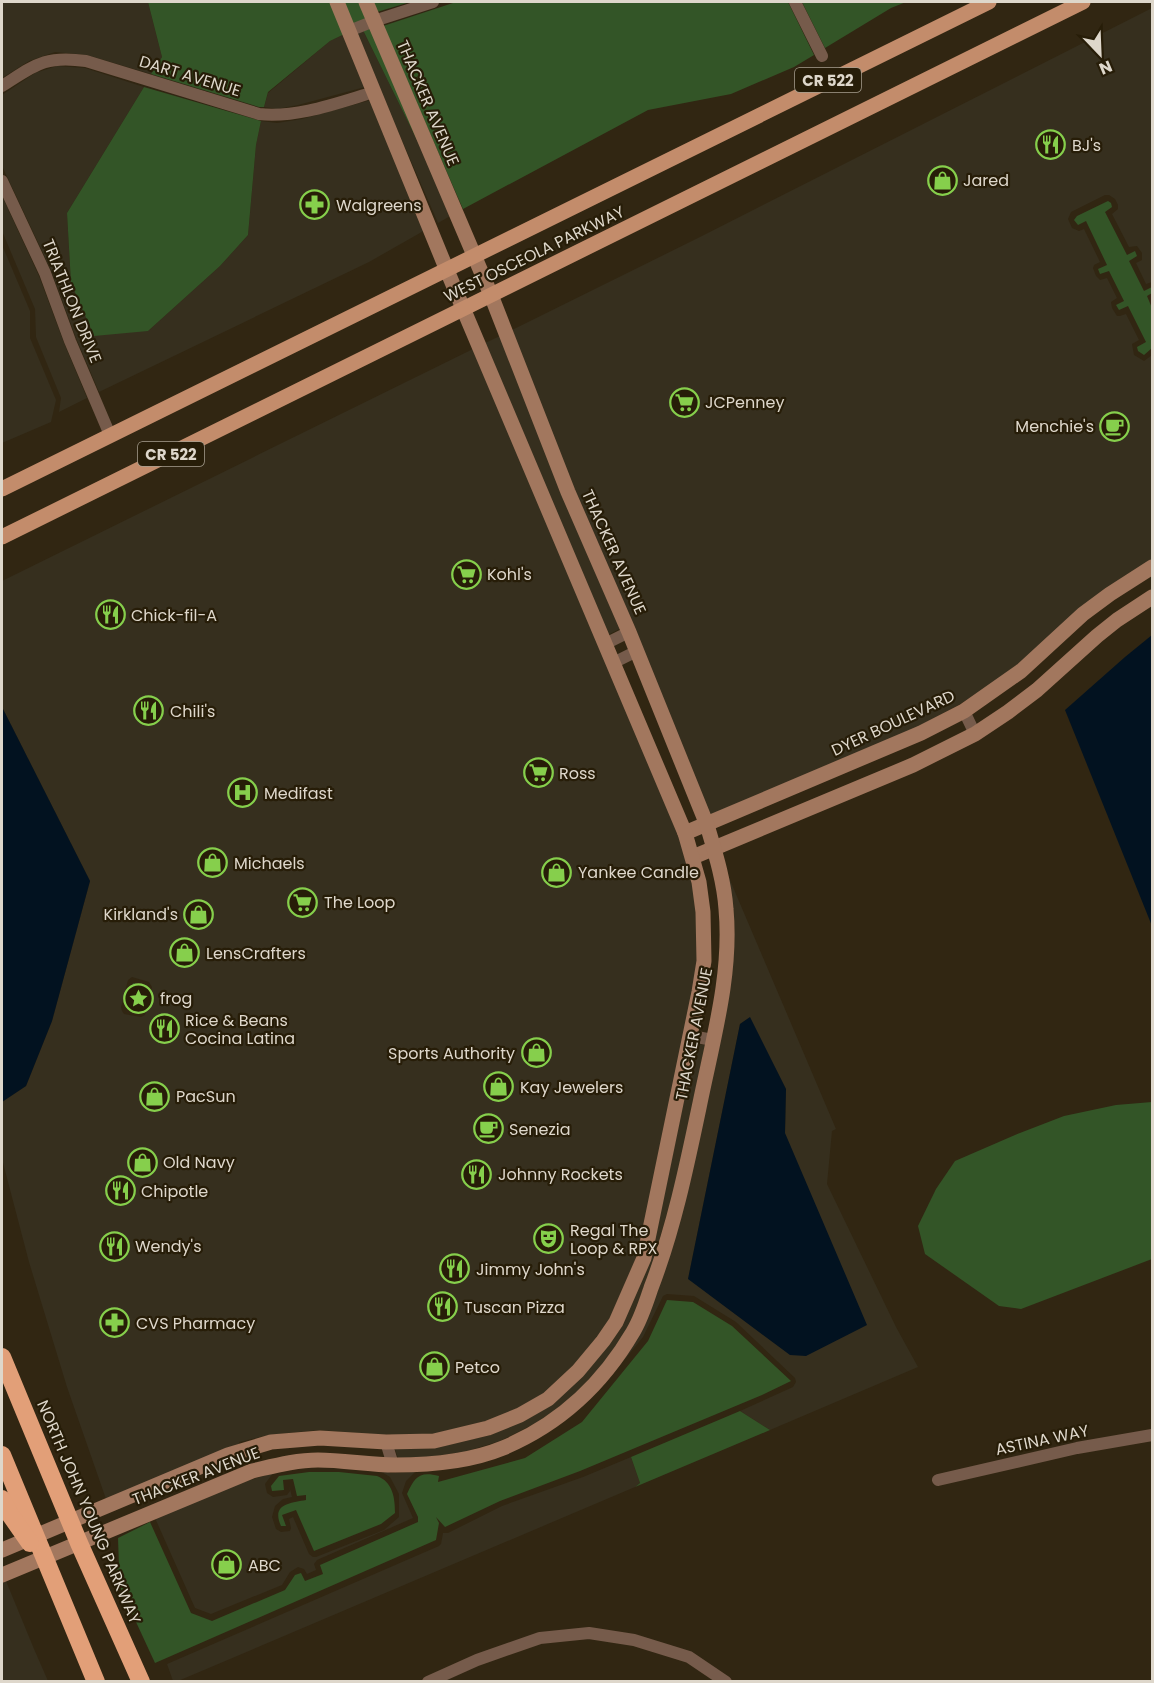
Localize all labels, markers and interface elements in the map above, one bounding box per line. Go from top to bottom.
north arrow [1070,24,1130,84]
street label: THACKER AVENUE [391,36,465,170]
street label: DART AVENUE [137,50,243,102]
text: N [1096,54,1116,80]
road number: CR 522 [795,68,861,92]
restaurant icon: BJ's [1035,129,1067,161]
place label: BJ's [1072,134,1101,157]
shop icon: Jared [926,164,958,196]
place label: Jared [963,169,1009,192]
pharmacy icon: Walgreens [299,189,331,221]
place label: Walgreens [336,194,422,217]
street label: WEST OSCEOLA PARKWAY [440,200,629,308]
street label: TRIATHLON DRIVE [37,236,107,366]
supermarket icon: JCPenney [668,386,700,418]
place label: JCPenney [705,391,784,414]
cafe icon: Menchie's [1099,410,1131,442]
place label: Menchie's [1015,415,1094,438]
road number: CR 522 [138,442,204,466]
street label: THACKER AVENUE [576,486,652,618]
supermarket icon: Kohl's [450,558,482,590]
place label: Kohl's [487,563,532,586]
restaurant icon: Chick-fil-A [94,599,126,631]
place label: Chick-fil-A [131,604,217,627]
street label: DYER BOULEVARD [828,684,958,762]
restaurant icon: Chili's [133,695,165,727]
place label: Chili's [170,700,215,723]
supermarket icon: Ross [522,757,554,789]
place label: Ross [559,762,596,785]
hospital icon: Medifast [227,777,259,809]
place label: Medifast [264,782,333,805]
shop icon: Michaels [197,847,229,879]
place label: Michaels [234,852,305,875]
shop icon: Yankee Candle [541,856,573,888]
place label: Yankee Candle [578,861,699,884]
supermarket icon: The Loop [287,886,319,918]
place label: The Loop [324,891,395,914]
shop icon: Kirkland's [183,898,215,930]
place label: Kirkland's [104,903,178,926]
shop icon: LensCrafters [169,937,201,969]
place label: LensCrafters [206,942,306,965]
street label: THACKER AVENUE [670,966,718,1102]
place icon: frog [123,982,155,1014]
place label: frog [160,987,192,1010]
place label: Rice & Beans Cocina Latina [185,1009,295,1050]
restaurant icon: Rice & Beans Cocina Latina [148,1013,180,1045]
shop icon: Sports Authority [520,1037,552,1069]
place label: Sports Authority [388,1042,515,1065]
shop icon: Kay Jewelers [483,1071,515,1103]
place label: Kay Jewelers [520,1076,623,1099]
shop icon: PacSun [139,1080,171,1112]
place label: PacSun [176,1085,236,1108]
cafe icon: Senezia [472,1113,504,1145]
place label: Senezia [509,1118,571,1141]
shop icon: Old Navy [126,1146,158,1178]
place label: Old Navy [163,1151,235,1174]
restaurant icon: Johnny Rockets [461,1158,493,1190]
place label: Johnny Rockets [498,1163,623,1186]
restaurant icon: Chipotle [104,1175,136,1207]
place label: Chipotle [141,1180,208,1203]
place label: Regal The Loop & RPX [570,1219,658,1260]
theatre icon: Regal The Loop & RPX [533,1223,565,1255]
restaurant icon: Wendy's [98,1230,130,1262]
place label: Wendy's [135,1235,202,1258]
restaurant icon: Jimmy John's [439,1253,471,1285]
place label: Jimmy John's [476,1258,585,1281]
restaurant icon: Tuscan Pizza [427,1291,459,1323]
place label: Tuscan Pizza [464,1296,565,1319]
pharmacy icon: CVS Pharmacy [99,1307,131,1339]
place label: CVS Pharmacy [136,1312,255,1335]
shop icon: Petco [418,1351,450,1383]
place label: Petco [455,1356,500,1379]
street label: NORTH JOHN YOUNG PARKWAY [31,1397,147,1628]
street label: ASTINA WAY [993,1419,1091,1461]
street label: THACKER AVENUE [129,1441,263,1511]
shop icon: ABC [211,1549,243,1581]
place label: ABC [248,1554,281,1577]

